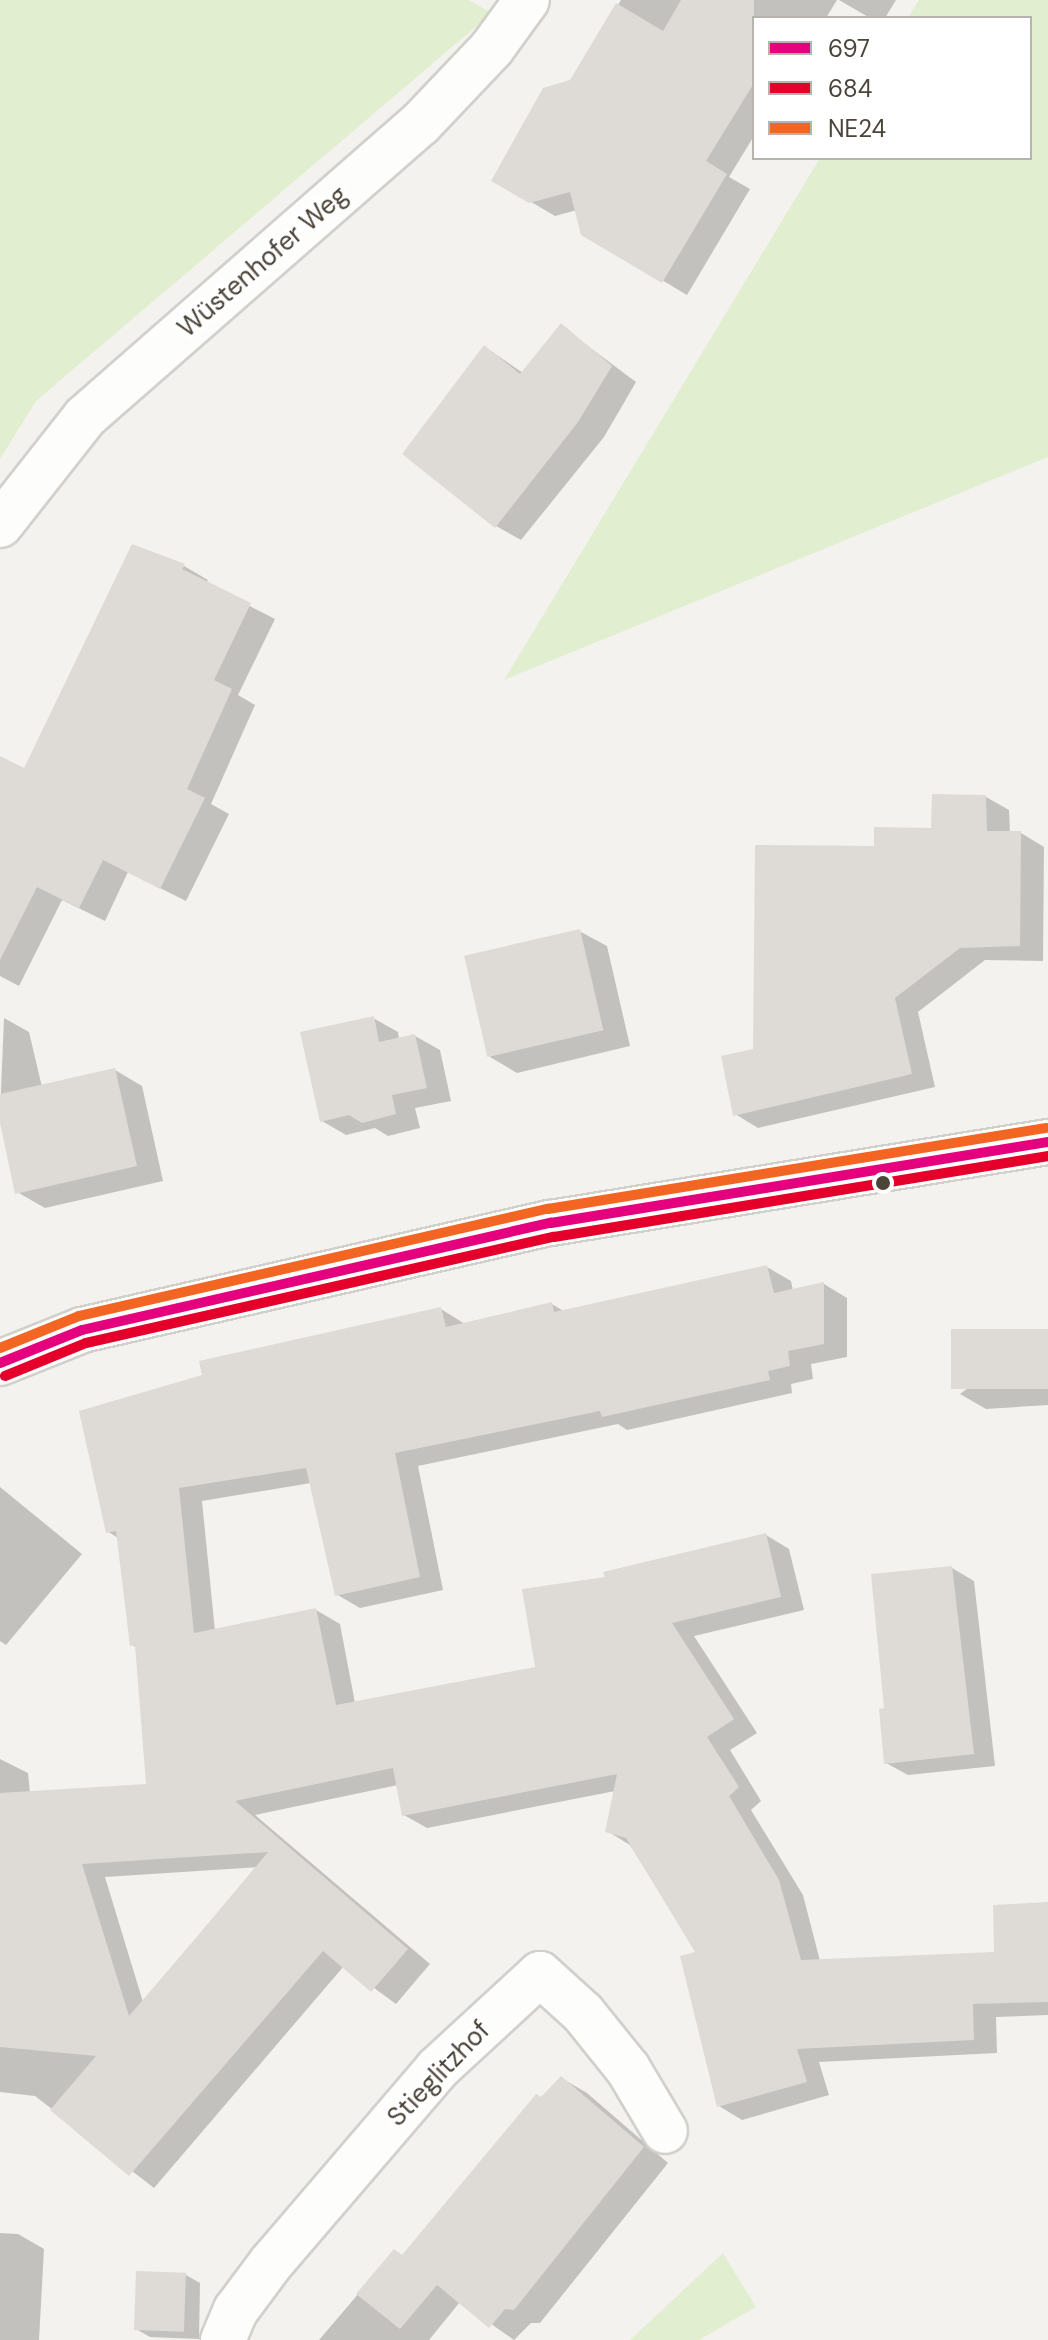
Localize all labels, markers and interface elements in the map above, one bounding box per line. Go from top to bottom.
legend [752,16,1032,160]
text: 697 [828,33,870,64]
text: 684 [828,73,872,104]
text: NE24 [828,113,886,144]
street label: Wüstenhofer Weg [172,180,354,344]
unlabelled marker [875,1175,891,1191]
street label: Stieglitzhof [381,2015,497,2133]

